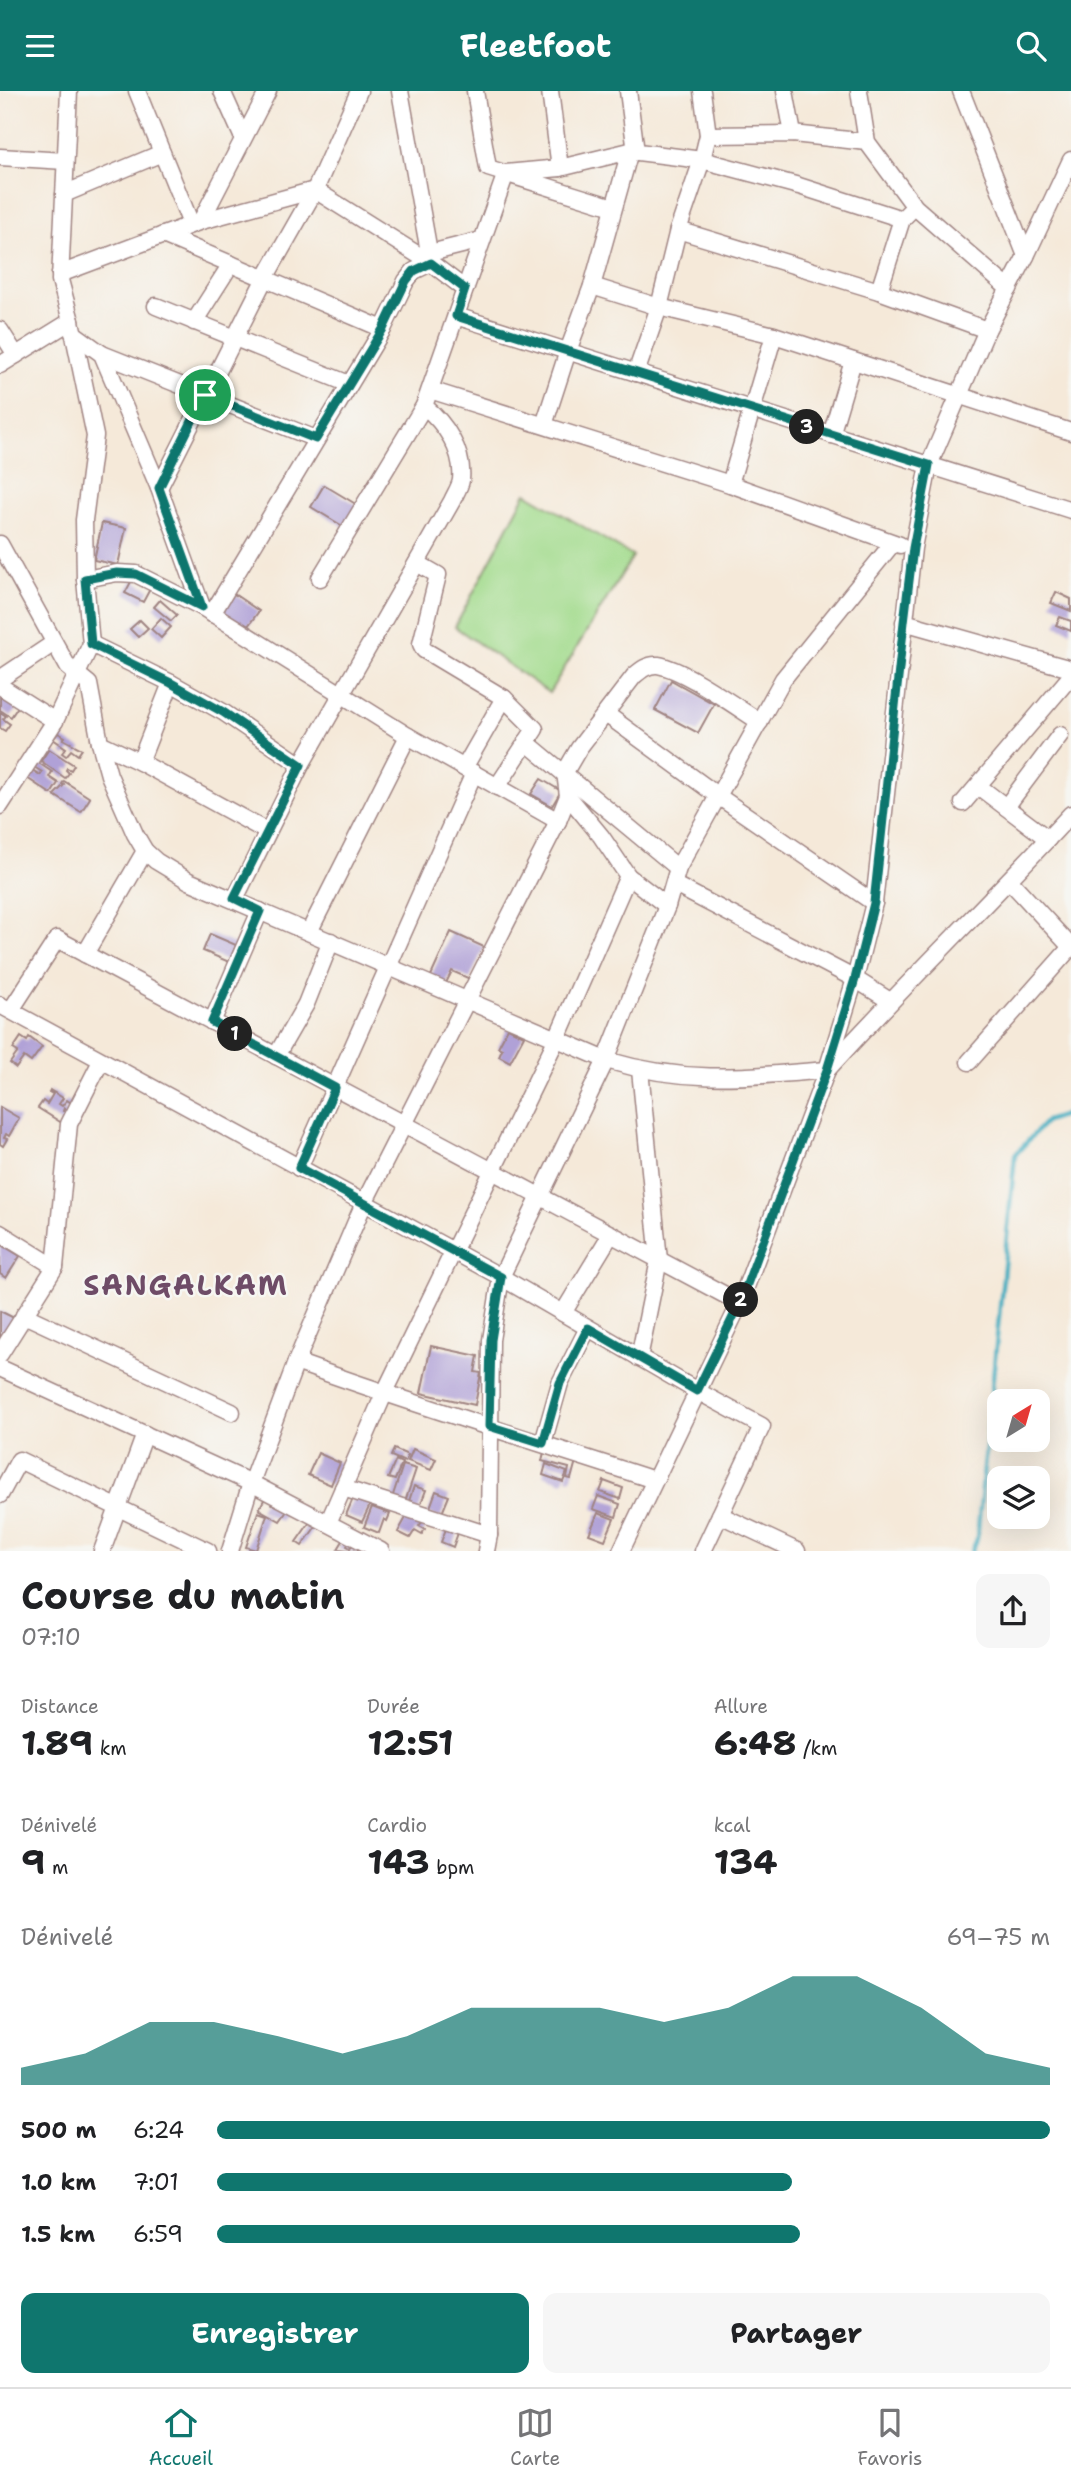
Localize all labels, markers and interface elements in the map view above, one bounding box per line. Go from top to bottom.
text: Fleetfoot [460,24,611,67]
icon: menu [21,27,59,65]
icon: search [1012,27,1050,65]
pin [175,365,235,425]
icon: arrive [186,376,224,414]
pin: 3 [790,409,824,445]
text: 3 [800,414,813,439]
pin: 1 [218,1017,252,1051]
text: 1 [230,1021,239,1046]
district label: SANGALKAM [83,1266,289,1304]
pin: 2 [724,1283,758,1317]
text: 2 [734,1287,747,1312]
north arrow [987,1389,1050,1453]
map controls [987,1389,1050,1529]
button: layers [987,1466,1050,1529]
text: Course du matin [21,1570,345,1621]
button: share [976,1574,1050,1648]
text: 07:10 [21,1622,81,1652]
text: Distance [21,1694,99,1719]
text: Durée [367,1694,420,1719]
text: Allure [714,1694,768,1719]
text: 1.89 [21,1719,93,1766]
text: 12:51 [367,1719,454,1766]
text: 6:48 [714,1719,797,1766]
text: km [93,1736,127,1761]
text: /km [797,1736,837,1761]
text: Dénivelé [21,1813,97,1838]
text: Cardio [367,1813,427,1838]
text: kcal [714,1813,751,1838]
text: 9 [21,1838,46,1885]
text: 143 [367,1838,430,1885]
text: 134 [714,1838,778,1885]
text: m [46,1855,68,1880]
text: bpm [430,1855,474,1880]
text: Dénivelé [21,1922,113,1952]
text: 69–75 m [946,1922,1050,1952]
text: 500 m [21,2115,96,2145]
text: 6:24 [133,2115,184,2145]
text: 1.0 km [21,2167,96,2197]
text: 7:01 [133,2167,179,2197]
text: 1.5 km [21,2219,95,2249]
text: 6:59 [133,2219,183,2249]
button: Enregistrer [21,2293,529,2373]
button: Partager [543,2293,1050,2373]
tab: Accueil [149,2404,213,2471]
tab: Carte [510,2404,560,2471]
tab: Favoris [857,2404,922,2471]

